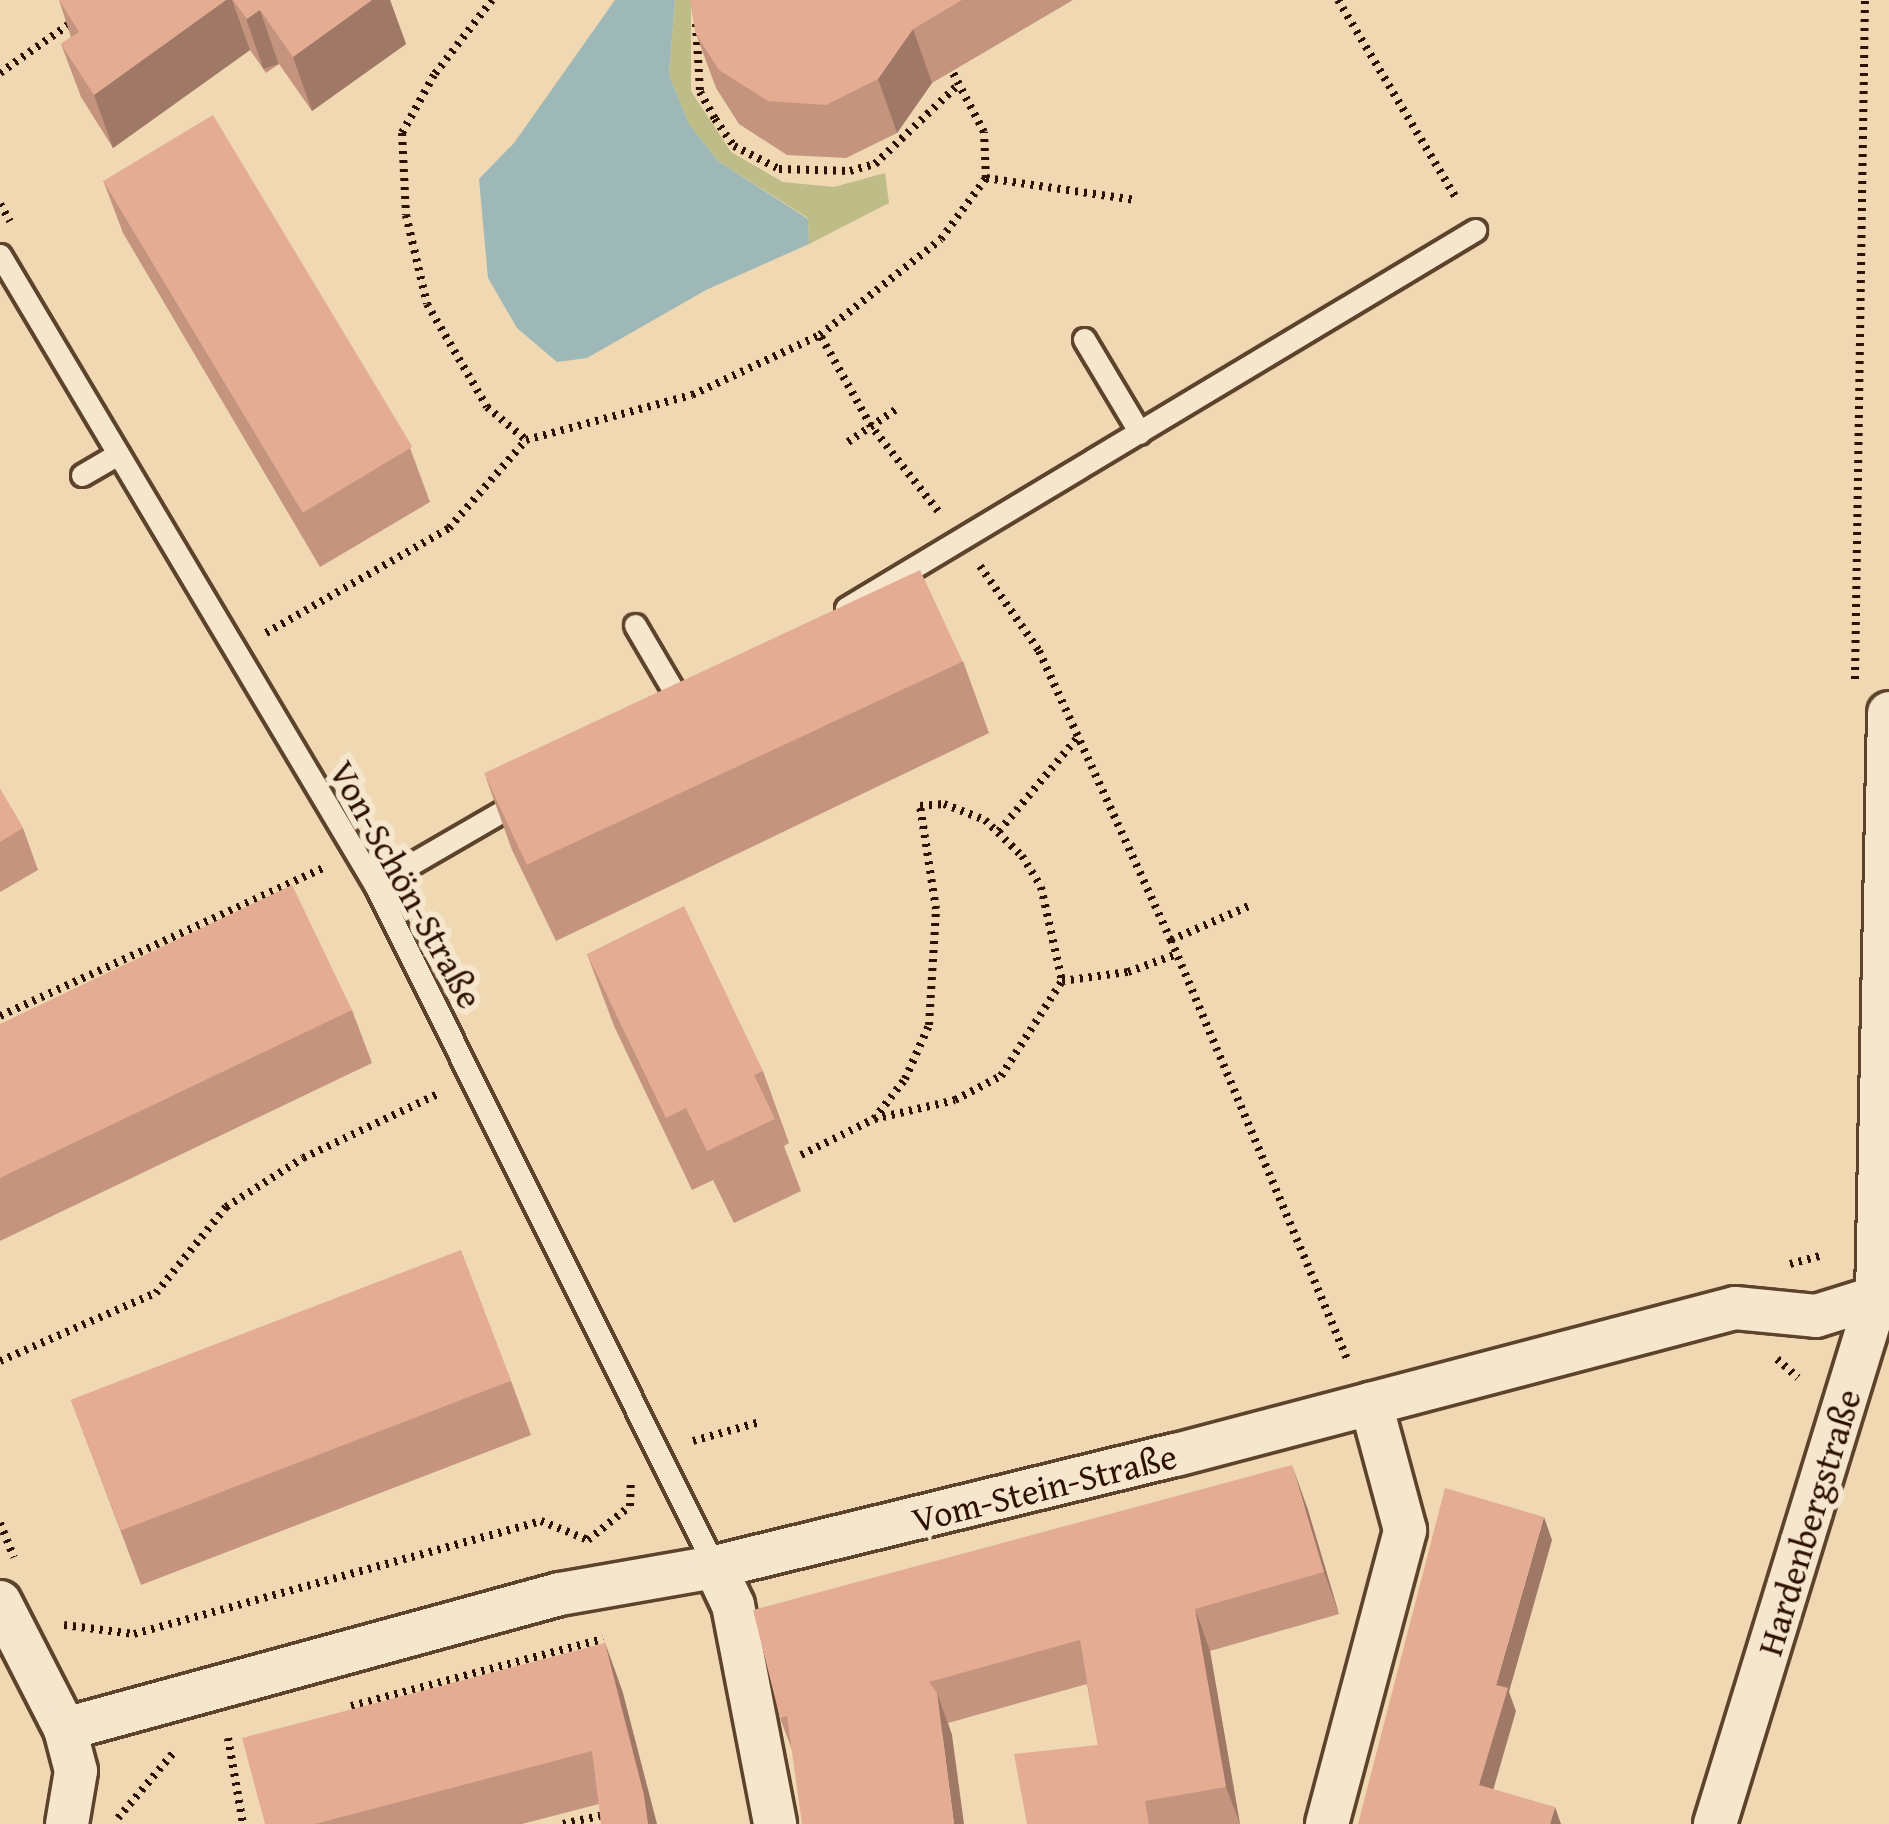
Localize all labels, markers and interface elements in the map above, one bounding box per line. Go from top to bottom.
street label: Von-Schön-Straße [321,753,493,1015]
street label: Hardenbergstraße [1747,1383,1869,1661]
street label: Vom-Stein-Straße [907,1433,1181,1541]

